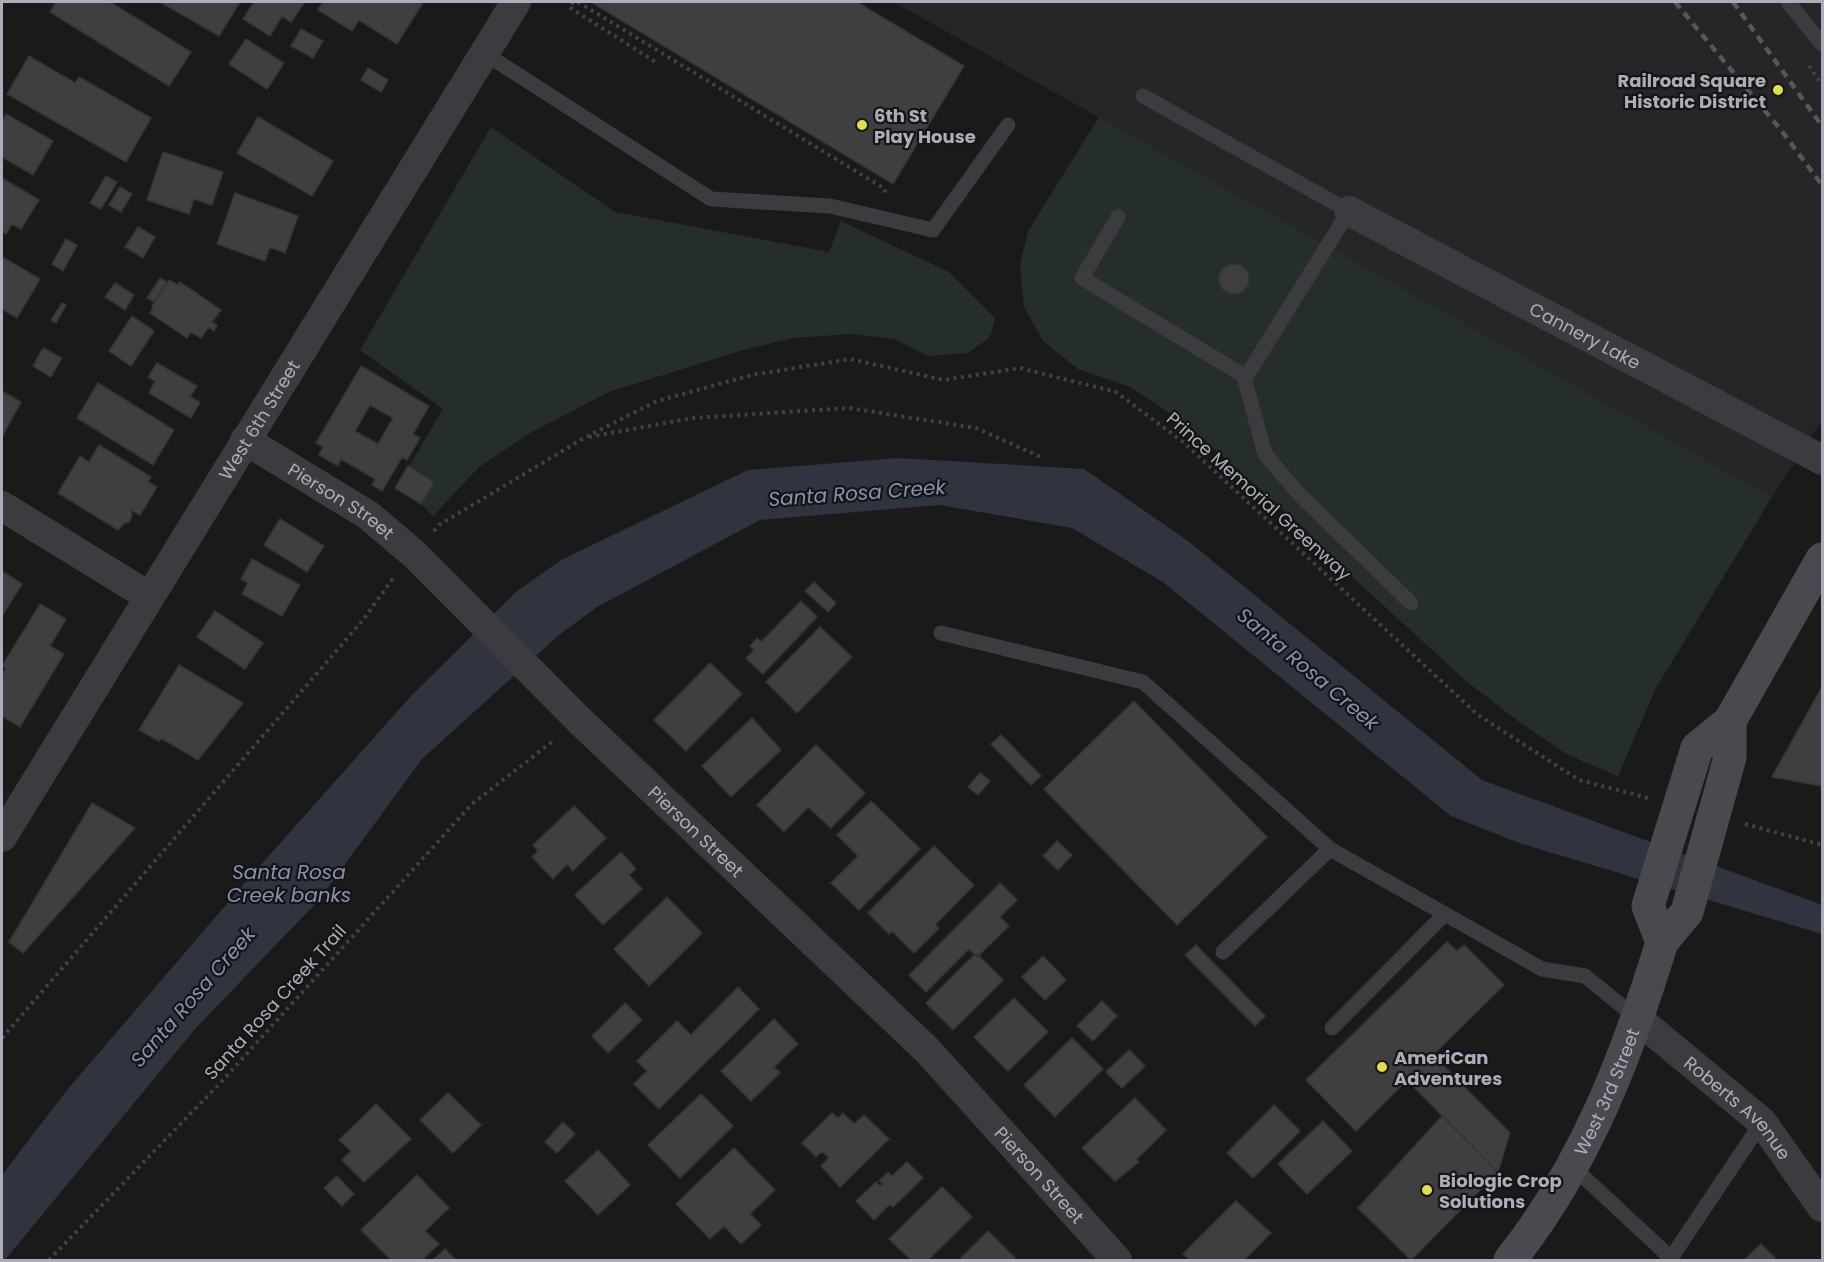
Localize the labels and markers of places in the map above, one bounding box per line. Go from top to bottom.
place label: Railroad Square Historic District [1618,68,1766,114]
marker: Railroad Square Historic District [1771,83,1785,97]
place label: 6th St Play House [874,103,976,149]
marker: 6th St Play House [855,118,869,132]
place label: AmeriCan Adventures [1394,1045,1502,1091]
marker: AmeriCan Adventures [1375,1060,1389,1074]
place label: Biologic Crop Solutions [1439,1168,1562,1214]
marker: Biologic Crop Solutions [1420,1183,1434,1197]

